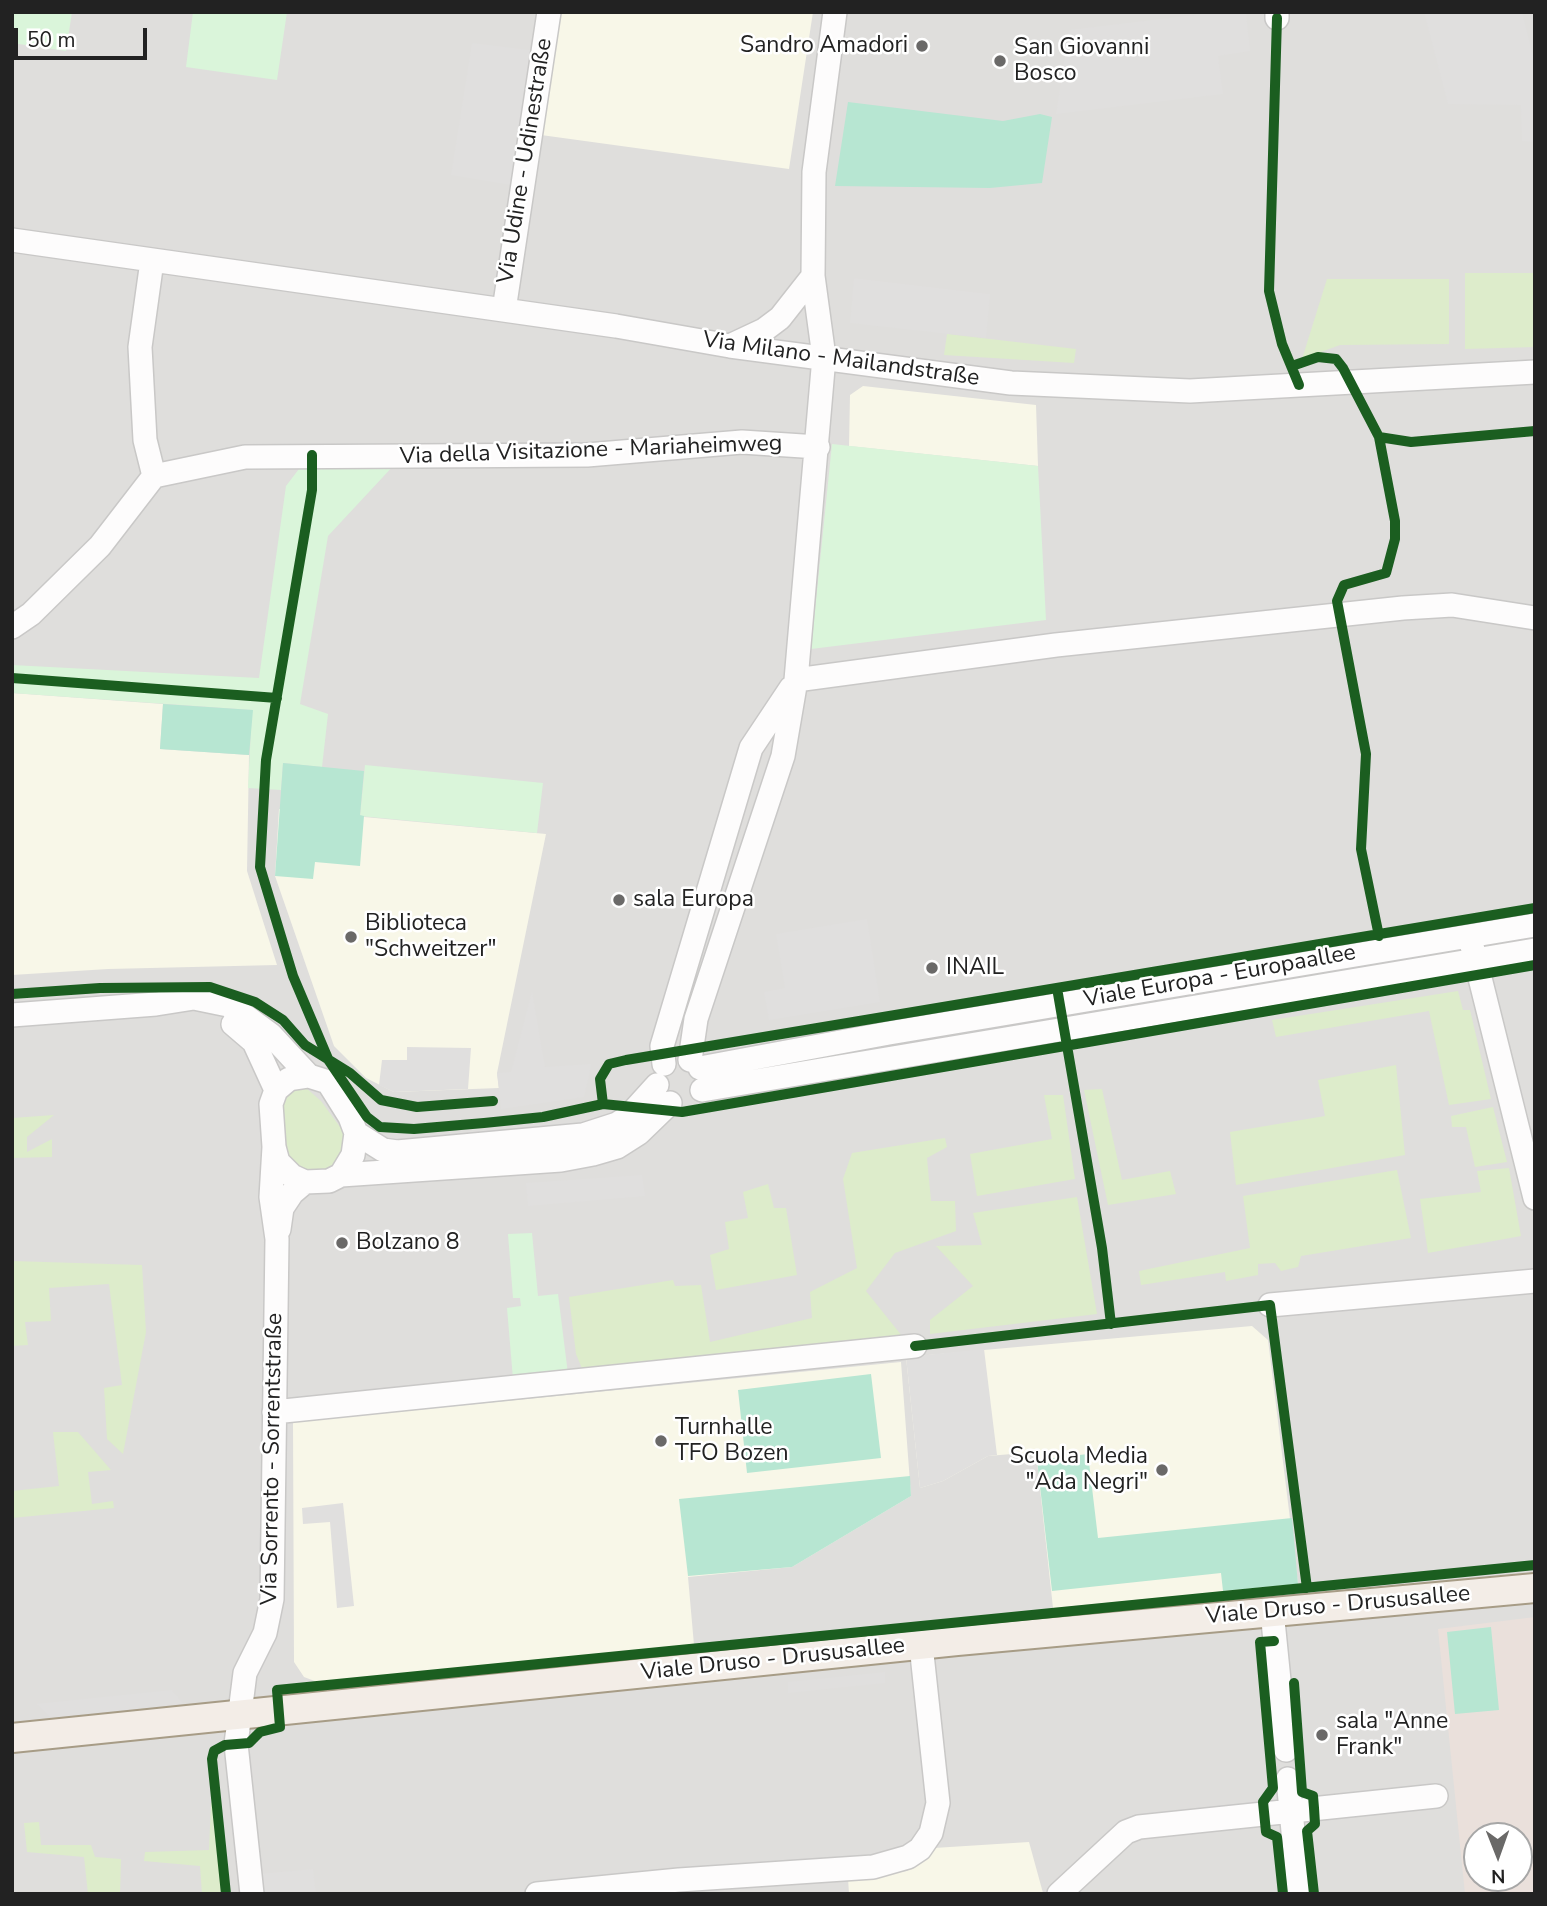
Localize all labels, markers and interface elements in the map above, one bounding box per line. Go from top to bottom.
scale bar [18,14,150,58]
text: 50 m [27,26,76,54]
place label: Sandro Amadori [740,32,908,60]
place label: San Giovanni Bosco [1014,34,1149,88]
street label: Via Udine - Udinestraße [493,36,559,286]
marker: Sandro Amadori [914,38,930,54]
marker: San Giovanni Bosco [992,53,1008,69]
street label: Via Milano - Mailandstraße [701,327,981,393]
street label: Via della Visitazione - Mariaheimweg [399,431,783,471]
place label: sala Europa [633,886,754,914]
marker: sala Europa [611,892,627,908]
place label: Biblioteca "Schweitzer" [365,910,496,964]
marker: Biblioteca "Schweitzer" [343,929,359,945]
street label: Viale Europa - Europaallee [1082,939,1358,1015]
place label: INAIL [946,954,1004,982]
marker: INAIL [924,960,940,976]
place label: Bolzano 8 [356,1229,459,1257]
marker: Bolzano 8 [334,1235,350,1251]
street label: Via Sorrento - Sorrentstraße [257,1313,289,1605]
place label: Turnhalle TFO Bozen [675,1414,789,1468]
marker: Turnhalle TFO Bozen [653,1433,669,1449]
place label: Scuola Media "Ada Negri" [1010,1443,1148,1497]
marker: Scuola Media "Ada Negri" [1154,1462,1170,1478]
street label: Viale Druso - Drususallee [1205,1581,1471,1631]
street label: Viale Druso - Drususallee [640,1632,906,1688]
place label: sala "Anne Frank" [1336,1708,1448,1762]
marker: sala "Anne Frank" [1314,1727,1330,1743]
north arrow [1463,1822,1533,1892]
text: N [1491,1863,1506,1889]

